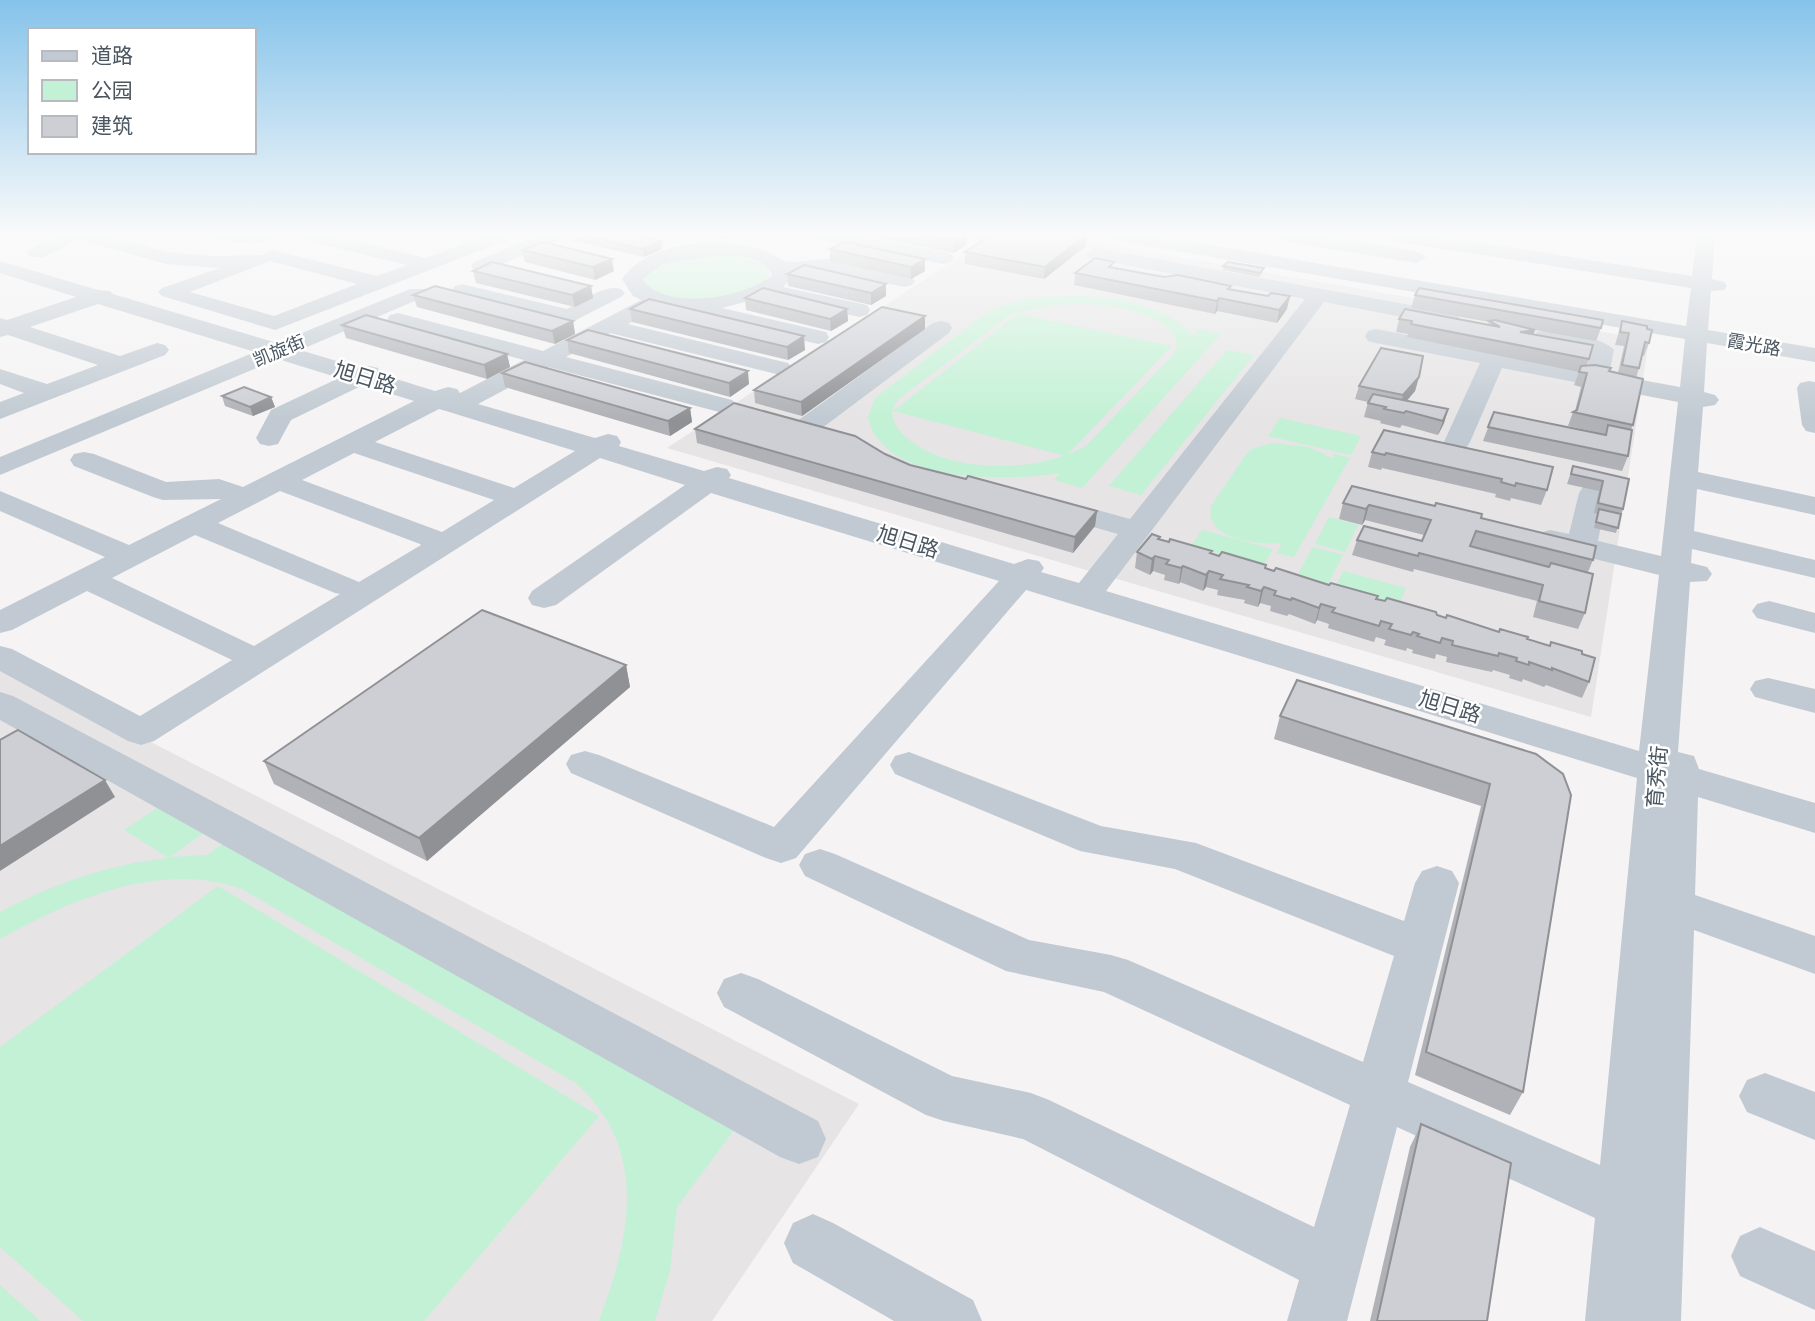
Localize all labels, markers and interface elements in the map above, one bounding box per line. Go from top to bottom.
legend [28,28,256,154]
text: 道路 [91,44,133,68]
text: 公园 [91,79,133,103]
text: 建筑 [91,114,133,138]
street label: 霞光路 [1726,329,1782,361]
street label: 凯旋街 [250,330,308,372]
street label: 旭日路 [331,357,399,399]
street label: 旭日路 [874,521,942,563]
street label: 旭日路 [1416,686,1484,728]
street label: 育秀街 [1642,745,1672,809]

